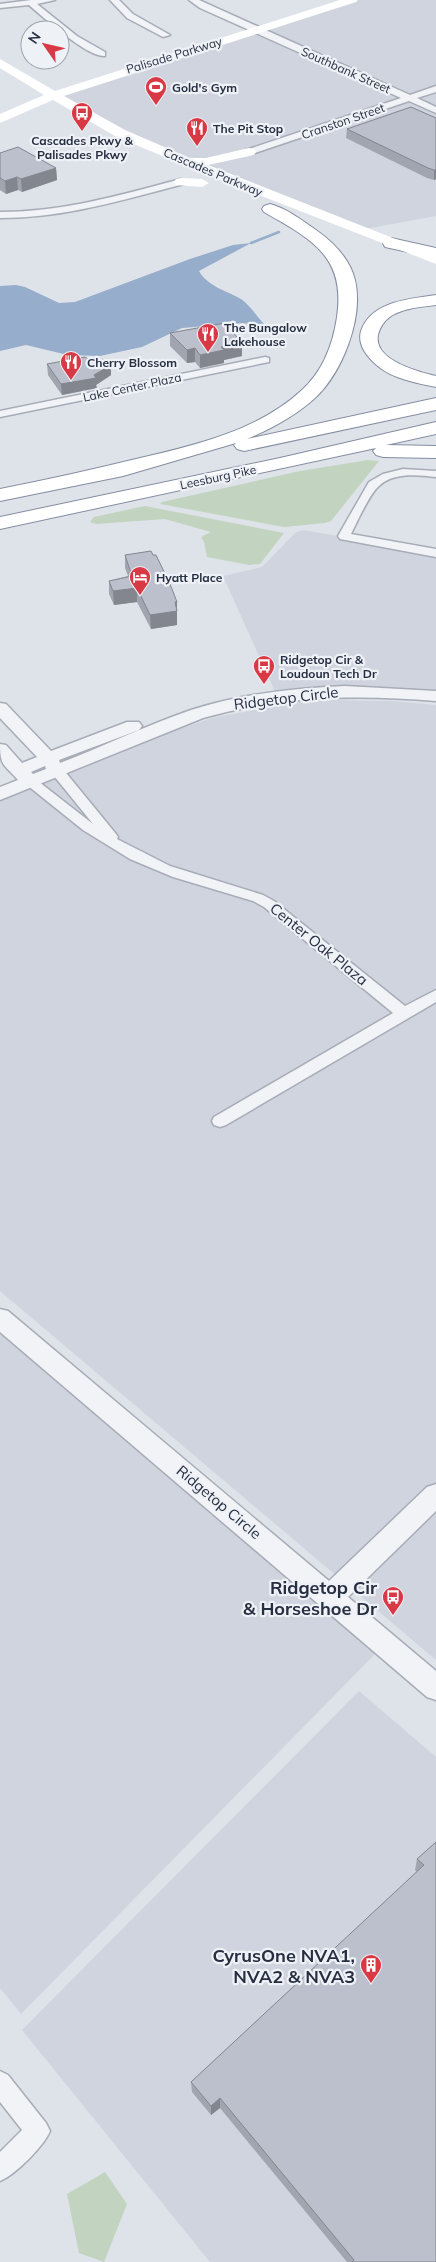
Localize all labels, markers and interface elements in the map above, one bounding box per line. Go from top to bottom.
north arrow [20,20,70,70]
text: N [24,28,45,47]
street label: Palisade Parkway [124,33,224,77]
street label: Southbank Street [299,44,393,96]
sports icon: Gold's Gym [144,75,168,106]
place label: Gold's Gym [172,80,237,95]
street label: Cranston Street [299,100,387,142]
bus stop icon: Cascades Pkwy & Palisades Pkwy [70,101,94,132]
restaurant icon: The Pit Stop [185,116,209,147]
place label: The Pit Stop [213,121,283,136]
place label: Cascades Pkwy & Palisades Pkwy [31,133,134,162]
street label: Cascades Parkway [161,144,265,200]
place label: The Bungalow Lakehouse [224,320,307,349]
restaurant icon: The Bungalow Lakehouse [196,322,220,353]
restaurant icon: Cherry Blossom [59,350,83,381]
place label: Cherry Blossom [87,355,177,370]
street label: Lake Center Plaza [81,369,183,405]
street label: Leesburg Pike [179,462,257,492]
hotel icon: Hyatt Place [128,565,152,596]
place label: Hyatt Place [156,570,223,585]
place label: Ridgetop Cir & Loudoun Tech Dr [280,652,377,681]
bus stop icon: Ridgetop Cir & Loudoun Tech Dr [252,654,276,685]
street label: Ridgetop Circle [233,682,339,714]
street label: Center Oak Plaza [266,899,372,989]
street label: Ridgetop Circle [173,1461,265,1543]
place label: Ridgetop Cir & Horseshoe Dr [243,1576,378,1620]
bus stop icon: Ridgetop Cir & Horseshoe Dr [381,1585,405,1616]
place label: CyrusOne NVA1, NVA2 & NVA3 [212,1944,355,1988]
building icon: CyrusOne NVA1, NVA2 & NVA3 [359,1953,383,1984]

